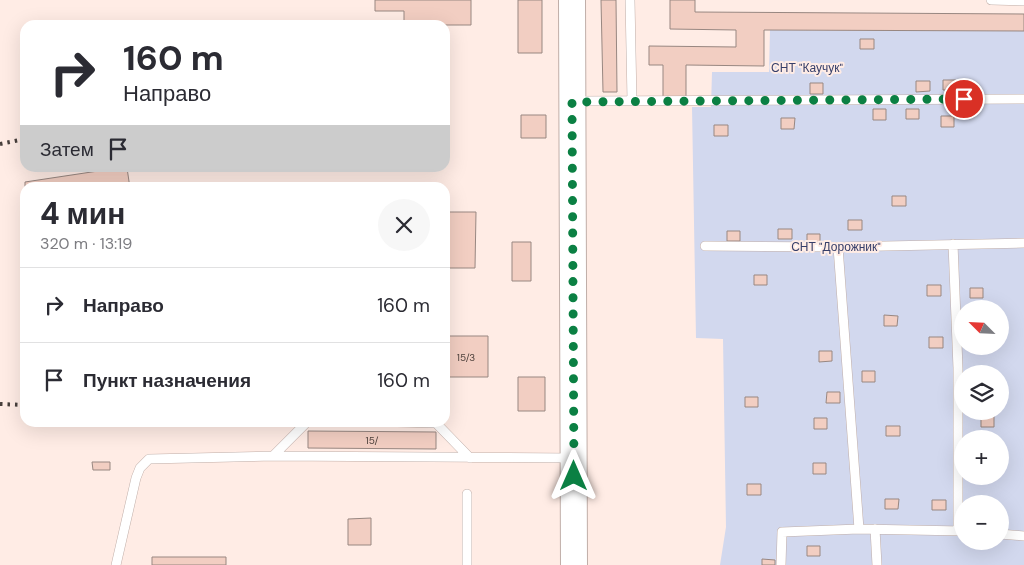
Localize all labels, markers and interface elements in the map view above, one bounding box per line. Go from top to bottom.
text: 160 m [123,35,224,81]
icon: right [40,40,105,105]
park label: СНТ "Каучук" [771,60,843,76]
pin [943,78,985,120]
text: Направо [123,79,211,108]
icon: arrive [950,85,978,113]
icon: arrive [104,135,132,163]
text: Затем [40,137,94,162]
text: 4 мин [40,194,125,233]
button: close [378,199,430,251]
text: 320 m · 13:19 [40,233,132,254]
park label: СНТ "Дорожник" [791,239,881,255]
icon: right [40,291,68,319]
text: Направо [83,293,164,318]
text: 160 m [377,293,430,318]
north arrow [954,300,1009,355]
map controls [954,300,1009,550]
house number: 15/3 [457,351,475,364]
button: layers [954,365,1009,420]
icon: arrive [40,366,68,394]
text: Пункт назначения [83,368,251,393]
text: 160 m [377,368,430,393]
button: + [954,430,1009,485]
house number: 15/ [366,434,378,447]
position arrow [547,449,599,501]
button: − [954,495,1009,550]

